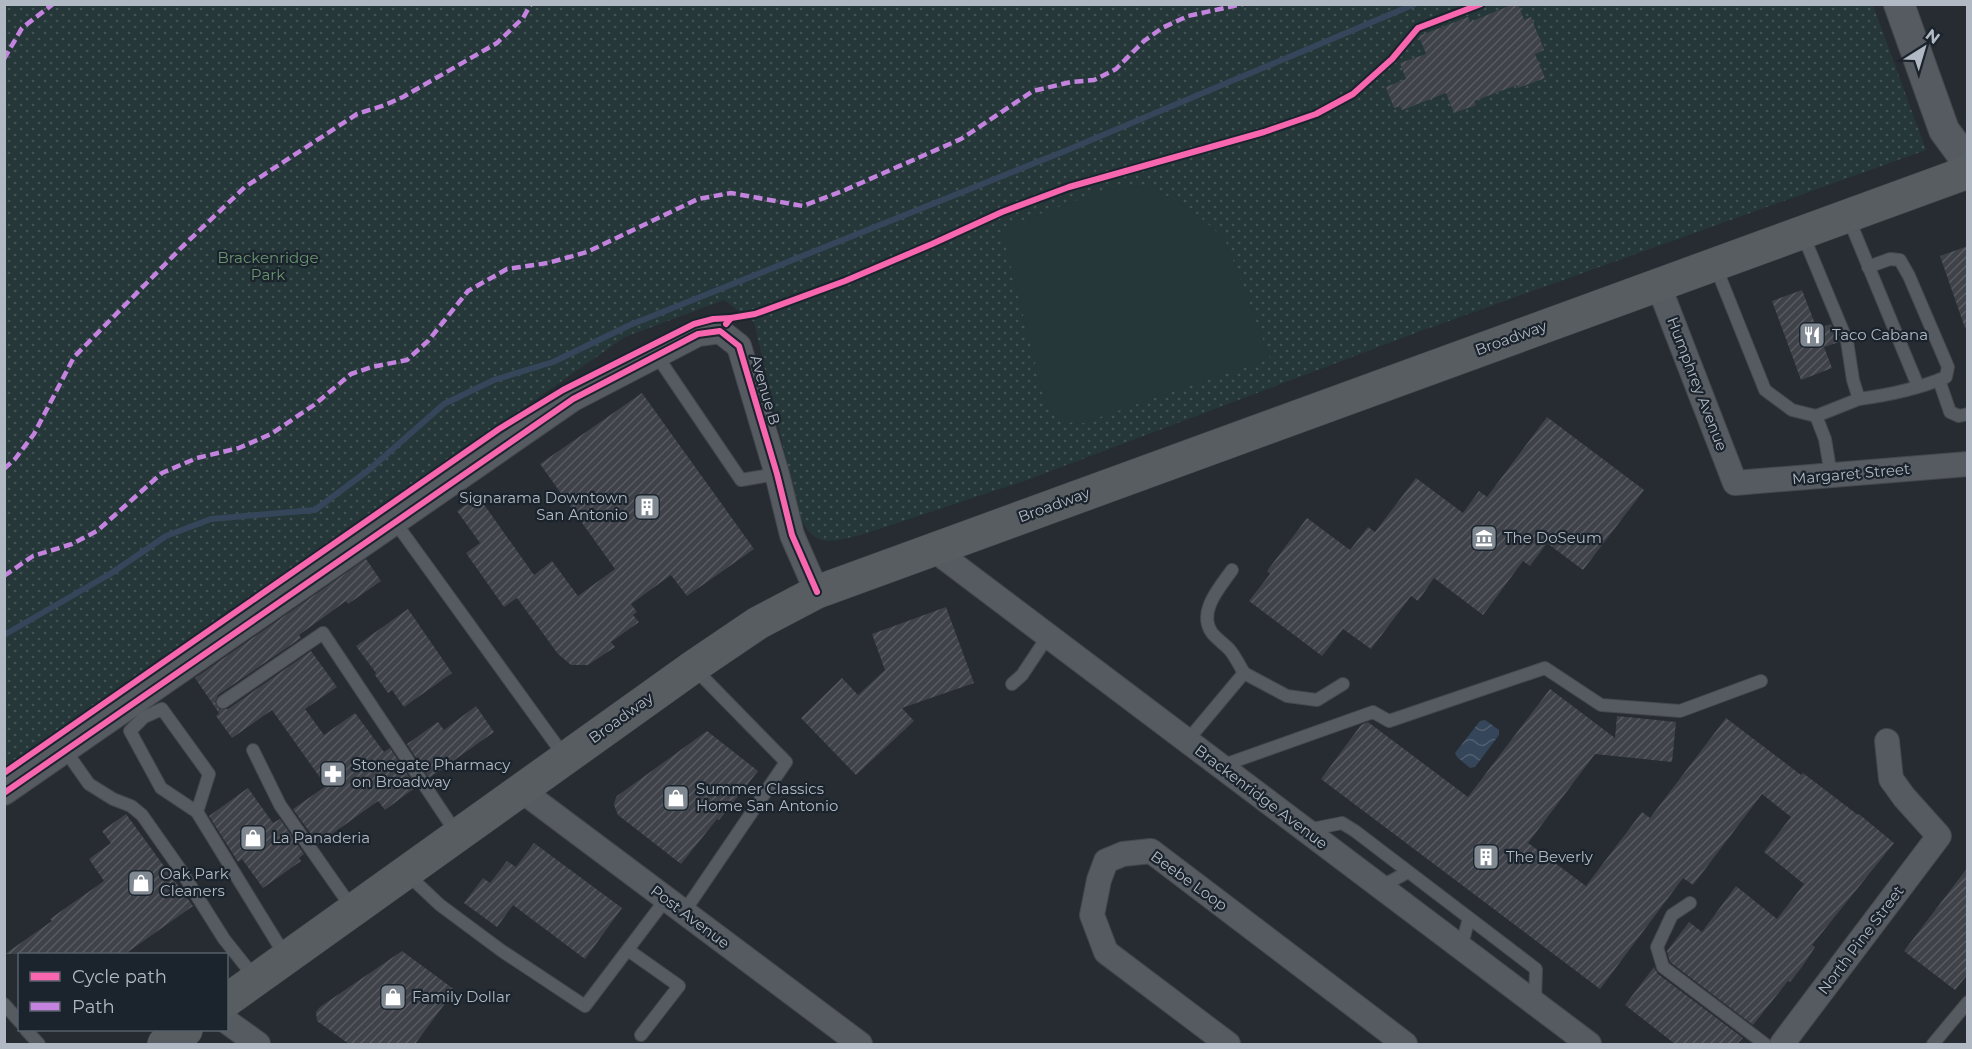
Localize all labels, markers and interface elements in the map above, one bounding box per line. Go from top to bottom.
north arrow [1894,18,1954,78]
text: N [1922,25,1944,48]
park label: Brackenridge Park [217,248,319,284]
street label: Humphrey Avenue [1663,314,1732,453]
street label: Broadway [1472,315,1550,359]
restaurant icon: Taco Cabana [1797,320,1827,350]
place label: Taco Cabana [1832,325,1928,344]
street label: Avenue B [746,353,785,427]
street label: Margaret Street [1791,459,1911,488]
street label: Broadway [1015,482,1093,526]
place label: Signarama Downtown San Antonio [459,488,628,524]
building icon: Signarama Downtown San Antonio [632,492,662,522]
museum icon: The DoSeum [1469,523,1499,553]
place label: The DoSeum [1504,528,1602,547]
street label: Broadway [585,687,657,747]
street label: Brackenridge Avenue [1191,740,1332,853]
place label: Stonegate Pharmacy on Broadway [352,755,511,791]
pharmacy icon: Stonegate Pharmacy on Broadway [318,759,348,789]
place label: Summer Classics Home San Antonio [696,779,838,815]
shop icon: Summer Classics Home San Antonio [661,783,691,813]
shop icon: La Panaderia [238,823,268,853]
place label: La Panaderia [272,828,370,847]
building icon: The Beverly [1471,842,1501,872]
street label: Beebe Loop [1147,846,1231,915]
place label: The Beverly [1506,847,1594,866]
place label: Oak Park Cleaners [160,864,229,900]
shop icon: Oak Park Cleaners [126,868,156,898]
street label: Post Avenue [647,881,734,952]
street label: North Pine Street [1814,882,1908,998]
legend [18,953,228,1031]
text: Cycle path [72,966,167,988]
shop icon: Family Dollar [378,982,408,1012]
place label: Family Dollar [412,987,511,1006]
text: Path [72,996,115,1018]

